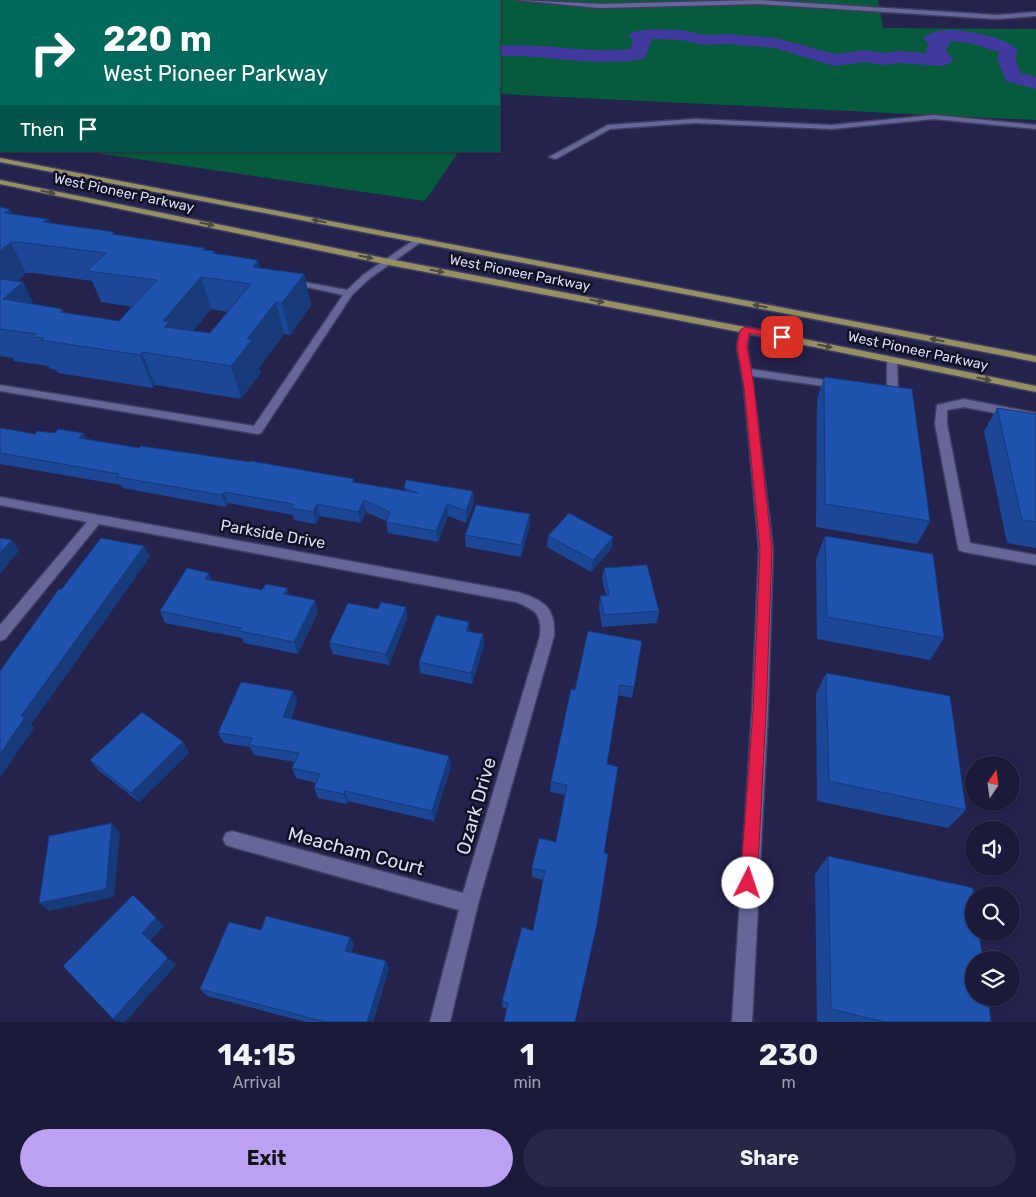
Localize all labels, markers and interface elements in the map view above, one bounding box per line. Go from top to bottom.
text: 220 m [103,18,212,60]
icon: right [20,20,85,85]
text: West Pioneer Parkway [103,60,328,87]
icon: arrive [74,115,102,143]
text: Then [20,118,64,141]
street label: West Pioneer Parkway [52,170,196,216]
one-way arrow [40,188,55,196]
one-way arrow [310,216,326,224]
one-way arrow [199,221,215,229]
street label: West Pioneer Parkway [448,251,592,295]
one-way arrow [359,253,374,261]
one-way arrow [430,267,445,275]
one-way arrow [589,298,605,306]
one-way arrow [751,301,767,309]
pin [761,316,803,358]
icon: arrive [768,323,796,351]
street label: West Pioneer Parkway [846,328,990,374]
one-way arrow [928,335,944,343]
one-way arrow [818,342,833,350]
one-way arrow [977,375,992,383]
street label: Parkside Drive [219,515,327,553]
street label: Ozark Drive [451,755,501,857]
north arrow [965,756,1020,811]
map controls [965,756,1020,1006]
button: sound [965,821,1020,876]
street label: Meacham Court [285,822,427,880]
position arrow [721,856,773,908]
button: search [965,886,1020,941]
button: layers [965,951,1020,1006]
text: 14:15 [218,1037,296,1073]
text: 1 [520,1037,535,1073]
text: 230 [759,1037,818,1073]
text: Arrival [233,1073,281,1092]
text: min [513,1073,541,1092]
text: m [782,1073,796,1092]
button: Exit [20,1129,513,1187]
button: Share [523,1129,1016,1187]

